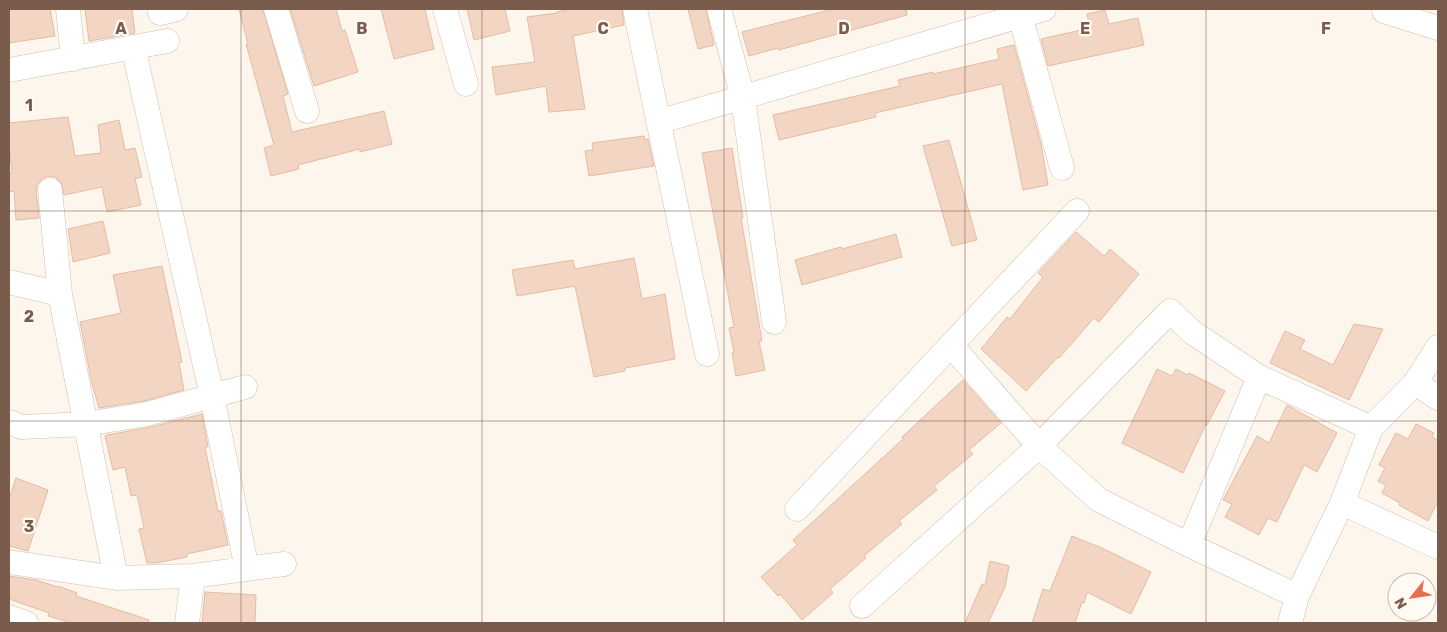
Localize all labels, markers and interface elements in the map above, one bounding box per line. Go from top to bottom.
text: A [115,19,127,38]
text: B [356,19,368,38]
text: C [597,19,609,38]
text: D [838,19,850,38]
text: E [1080,19,1090,38]
text: F [1321,19,1331,38]
text: 1 [25,96,33,115]
text: 2 [24,307,34,326]
text: 3 [24,517,34,536]
north arrow [1387,572,1437,622]
text: N [1391,595,1411,612]

